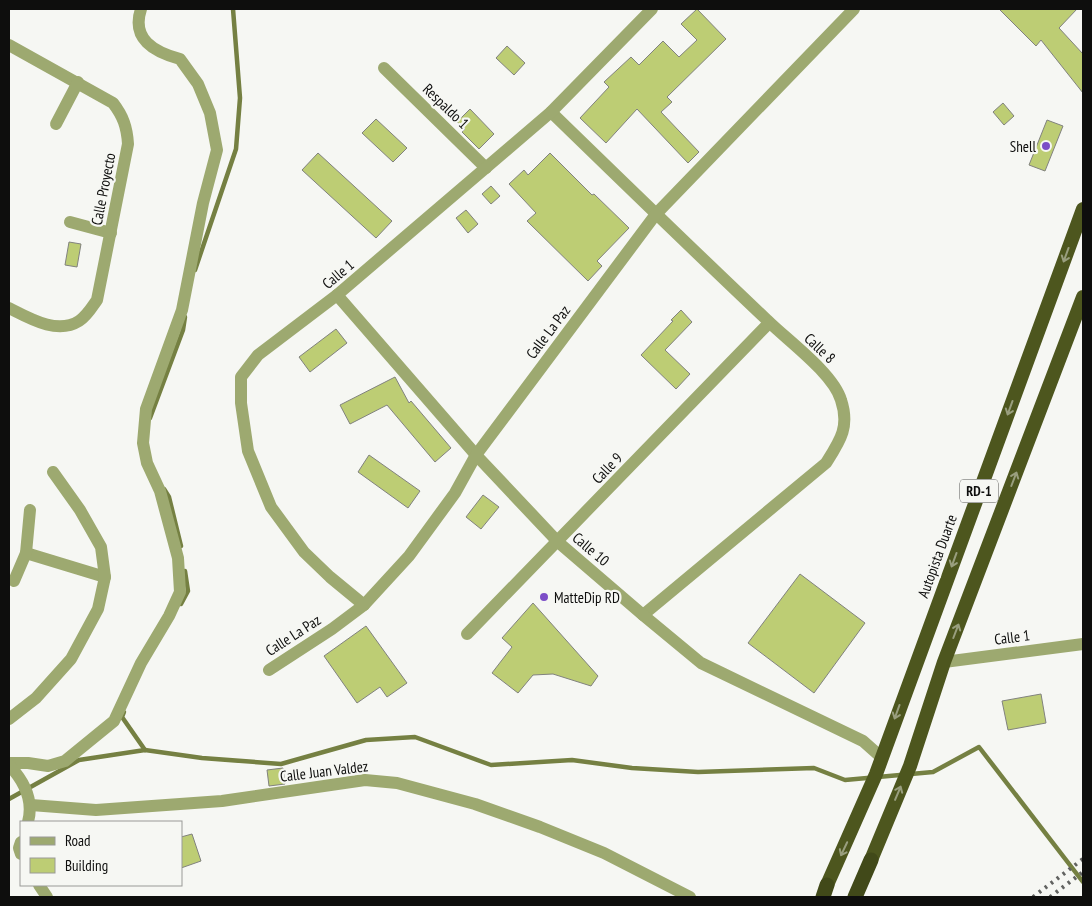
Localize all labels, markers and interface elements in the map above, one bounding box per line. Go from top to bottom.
street label: Respaldo 1 [419,79,473,133]
place label: Shell [1010,137,1036,156]
marker: Shell [1040,140,1052,152]
street label: Calle Proyecto [87,151,119,227]
one-way arrow [1061,247,1070,262]
street label: Calle 1 [318,255,358,293]
street label: Calle La Paz [522,302,574,362]
street label: Calle 8 [800,329,840,367]
one-way arrow [1005,399,1014,415]
street label: Calle 9 [588,449,626,487]
one-way arrow [1010,472,1019,487]
road number: RD-1 [960,480,998,502]
street label: Autopista Duarte [913,512,961,600]
street label: Calle 10 [569,528,614,570]
one-way arrow [949,552,958,567]
place label: MatteDip RD [554,588,620,607]
marker: MatteDip RD [538,591,550,603]
street label: Calle La Paz [262,610,324,660]
one-way arrow [952,624,961,639]
street label: Calle 1 [993,625,1031,649]
one-way arrow [892,704,901,720]
street label: Calle Juan Valdez [279,756,369,786]
one-way arrow [894,786,904,801]
legend [20,821,182,886]
text: Road [65,831,91,850]
one-way arrow [839,841,848,856]
text: Building [65,856,108,875]

